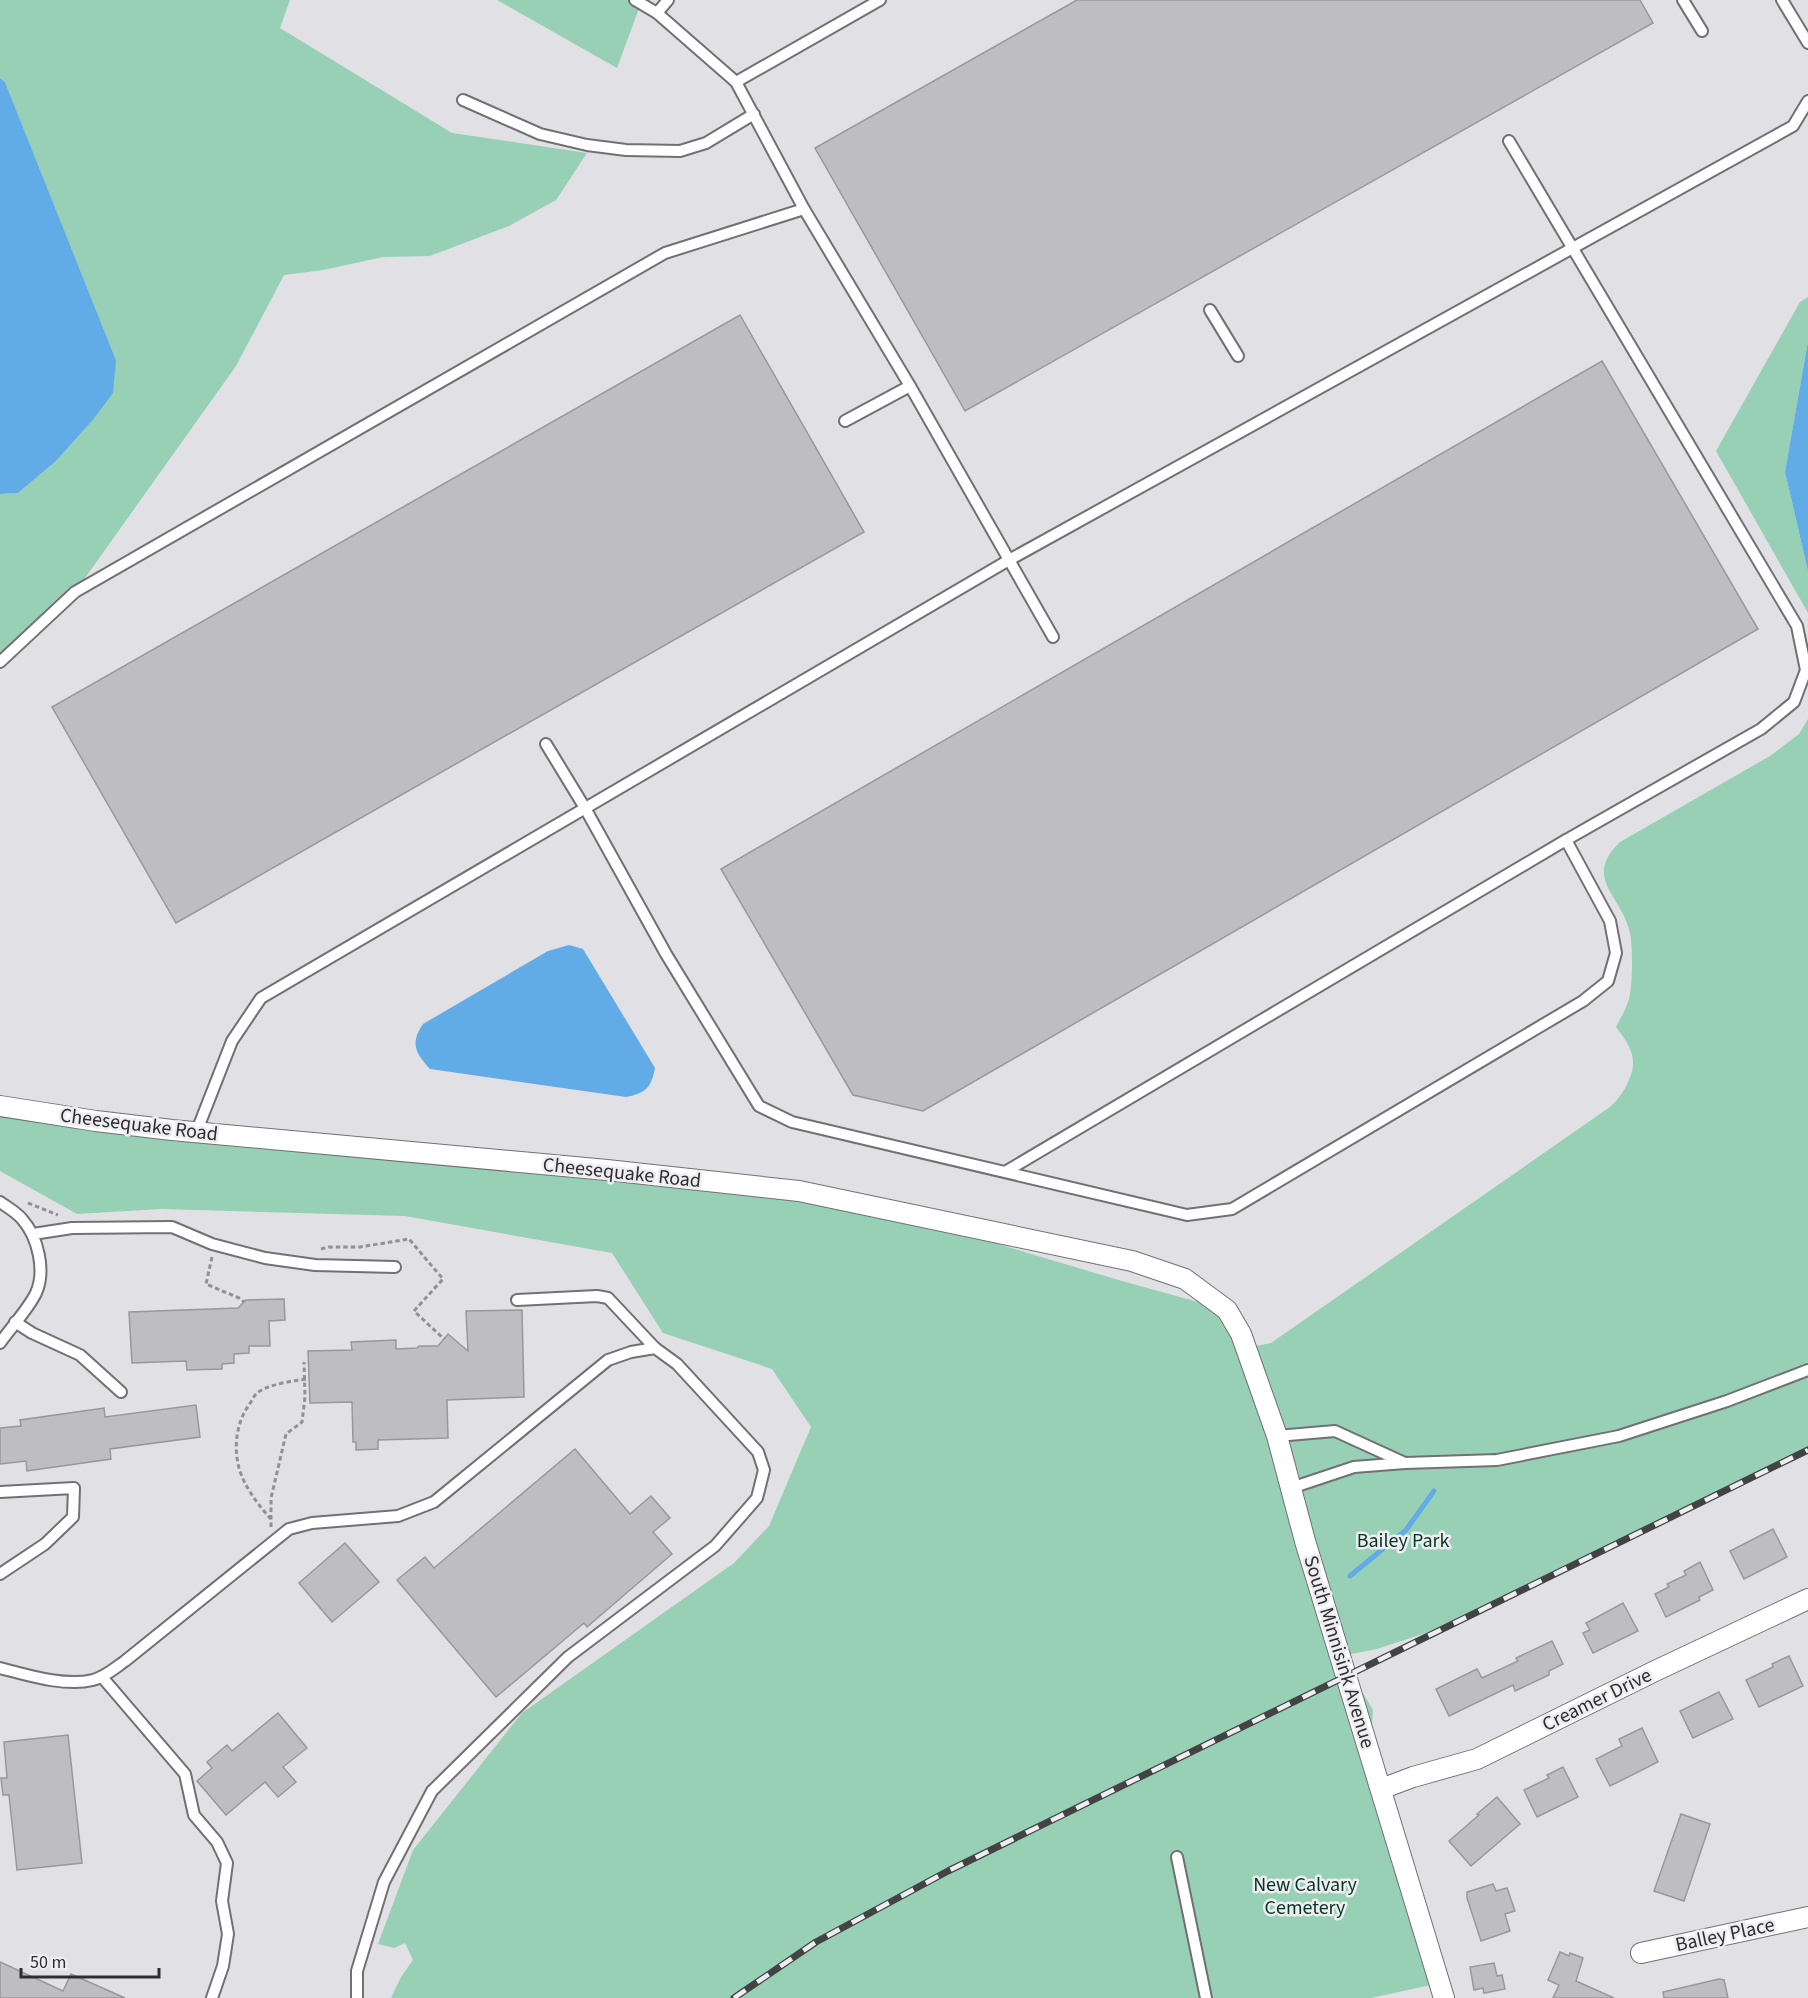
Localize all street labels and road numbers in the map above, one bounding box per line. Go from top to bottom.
street label: Cheesequake Road [58,1101,220,1149]
street label: Cheesequake Road [542,1151,702,1195]
street label: South Minnisink Avenue [1296,1552,1382,1752]
street label: Creamer Drive [1538,1661,1657,1739]
street label: Balley Place [1673,1911,1777,1959]

